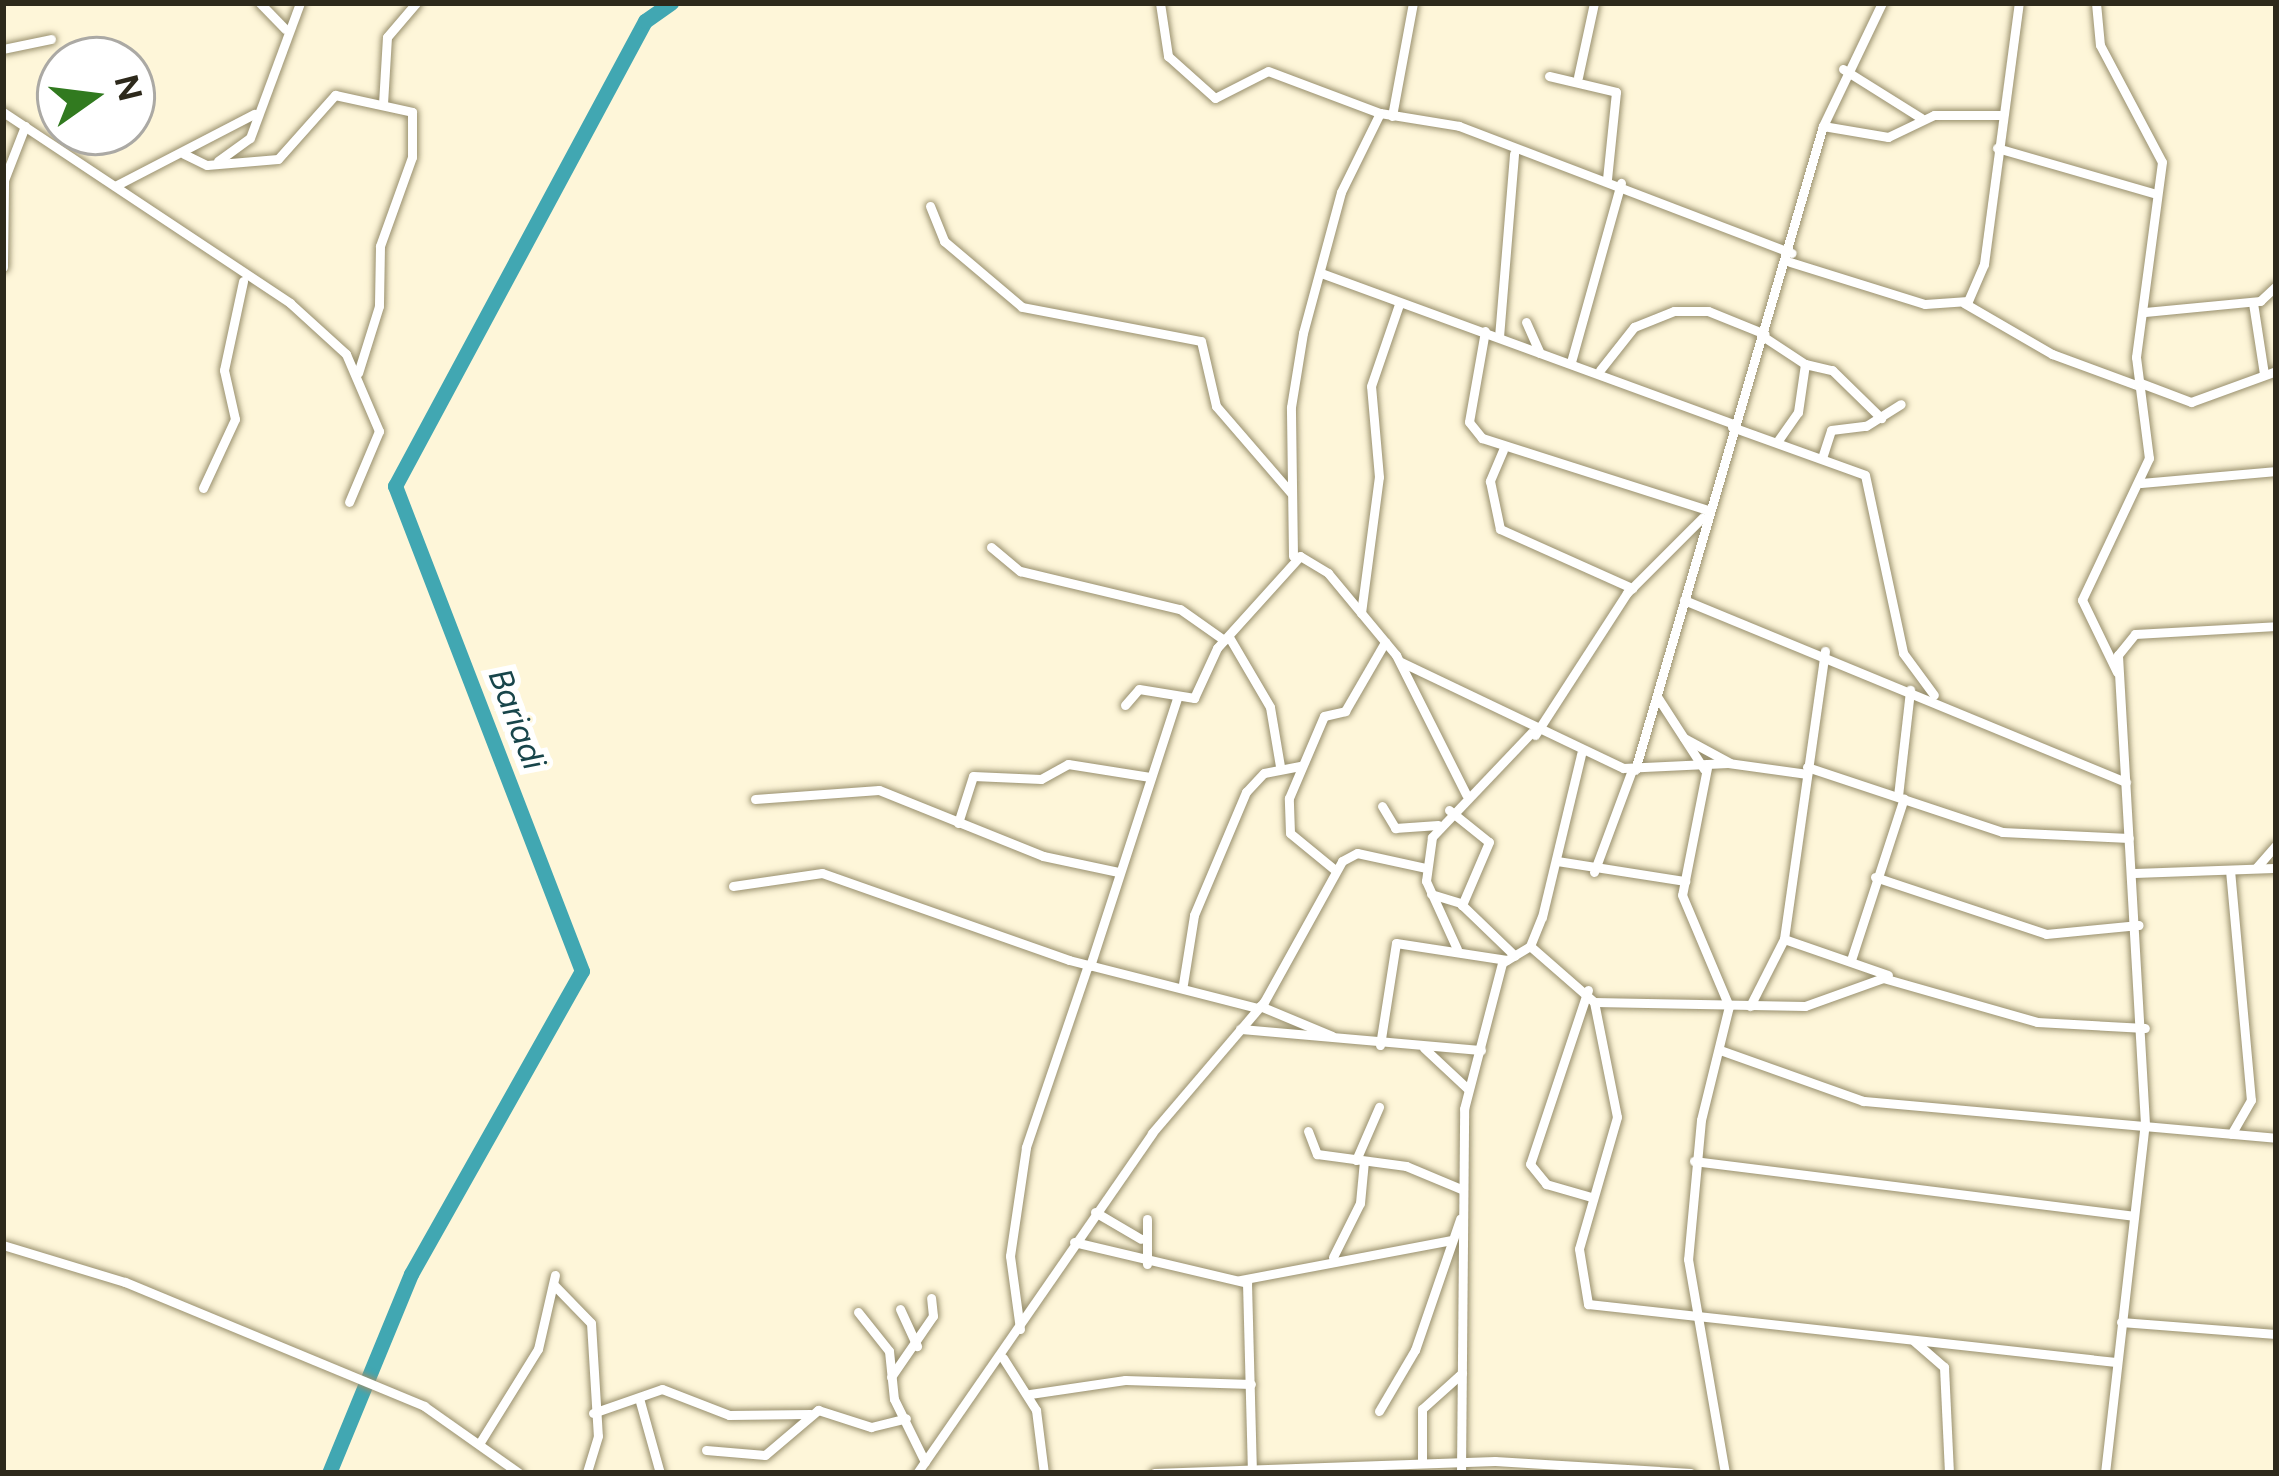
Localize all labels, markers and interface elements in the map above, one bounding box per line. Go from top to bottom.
north arrow [36,36,156,156]
text: N [106,71,151,105]
water label: Bariadi [480,663,554,775]

